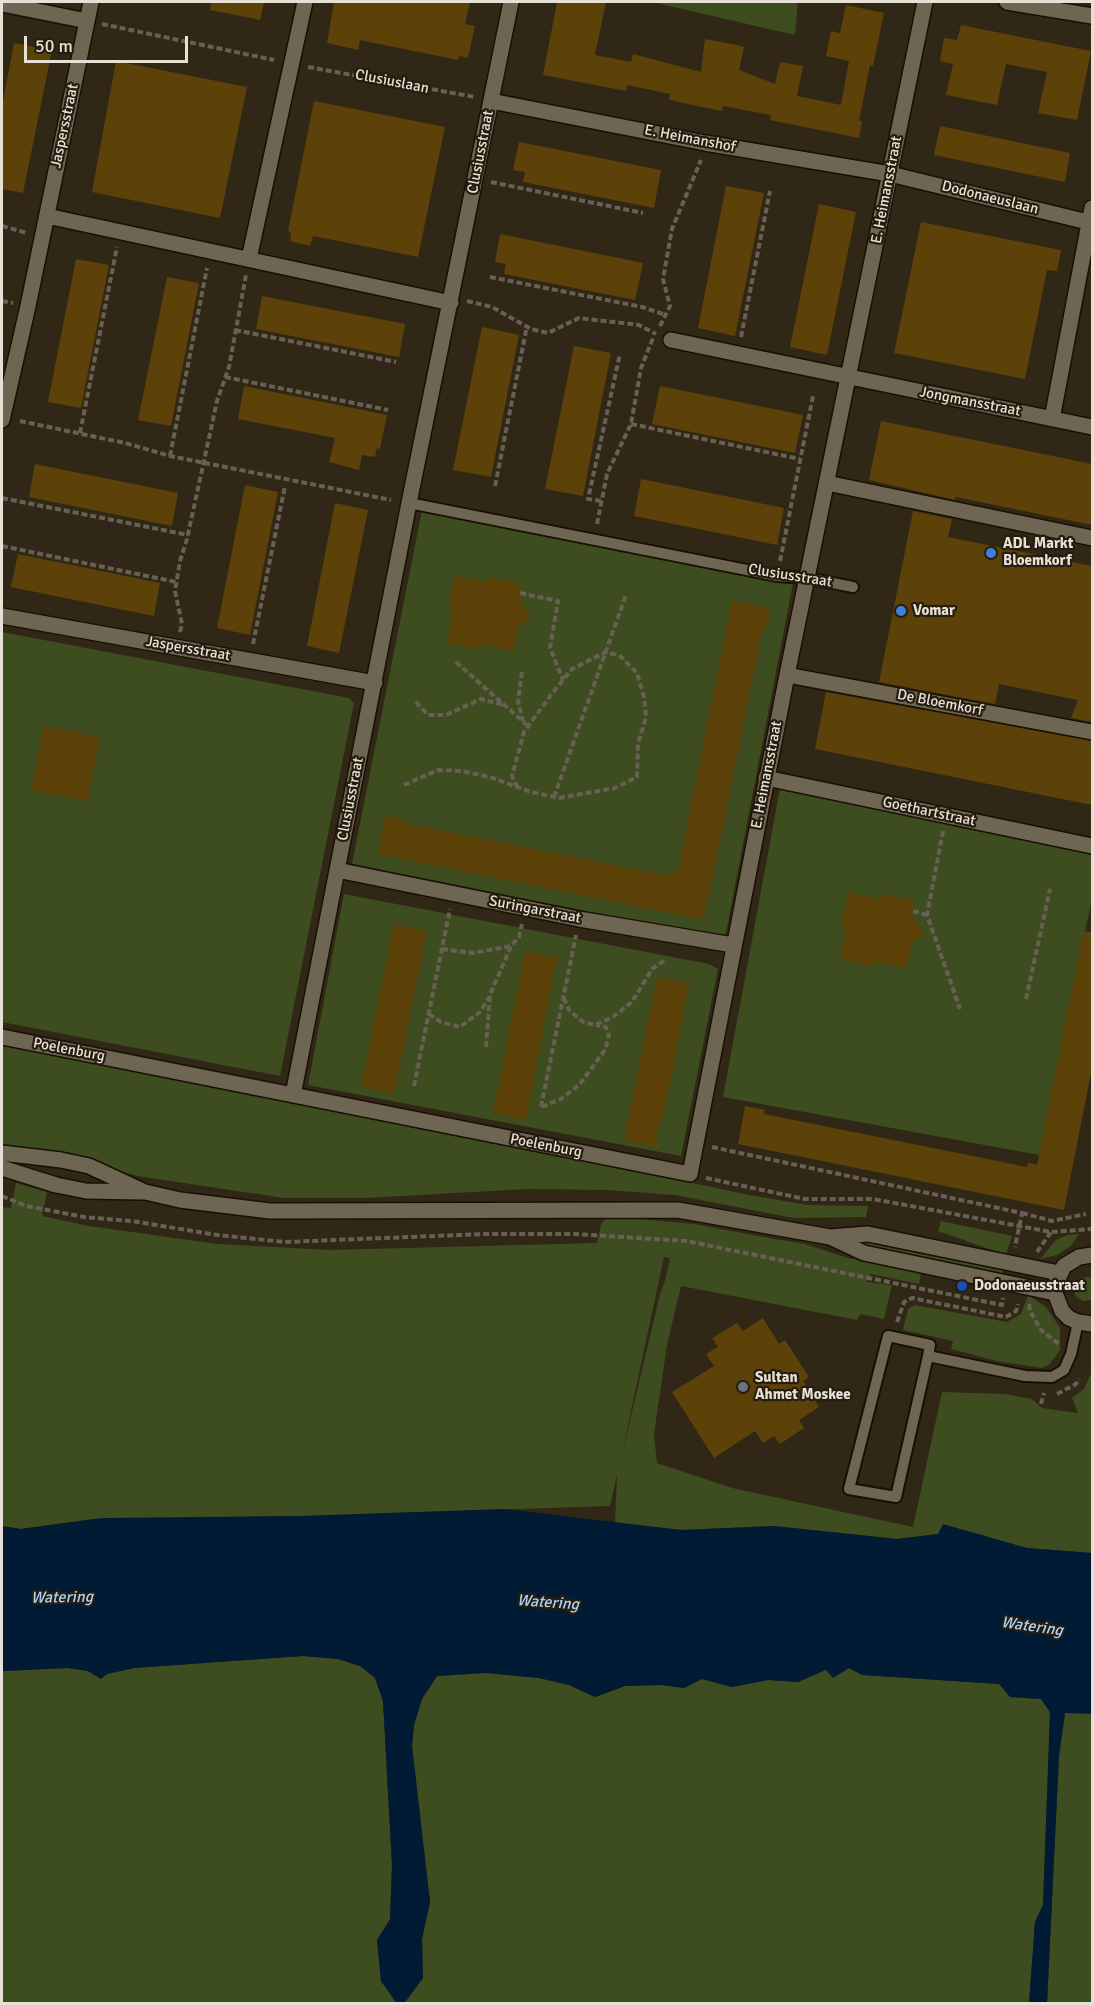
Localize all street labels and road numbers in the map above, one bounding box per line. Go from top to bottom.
street label: Clusiuslaan [354,66,430,98]
street label: Jaspersstraat [47,82,83,170]
street label: Clusiusstraat [464,109,498,195]
street label: E. Heimanshof [643,121,737,157]
street label: E. Heimansstraat [868,135,906,245]
street label: Dodonaeuslaan [940,177,1040,219]
street label: Jongmansstraat [918,383,1022,421]
street label: Clusiusstraat [747,561,833,591]
street label: Jaspersstraat [144,633,232,665]
street label: De Bloemkorf [896,686,984,720]
street label: E. Heimansstraat [748,720,786,830]
street label: Clusiusstraat [334,756,368,842]
street label: Goethartstraat [881,793,977,831]
street label: Suringarstraat [488,892,582,928]
street label: Poelenburg [32,1034,106,1066]
street label: Poelenburg [509,1130,583,1162]

